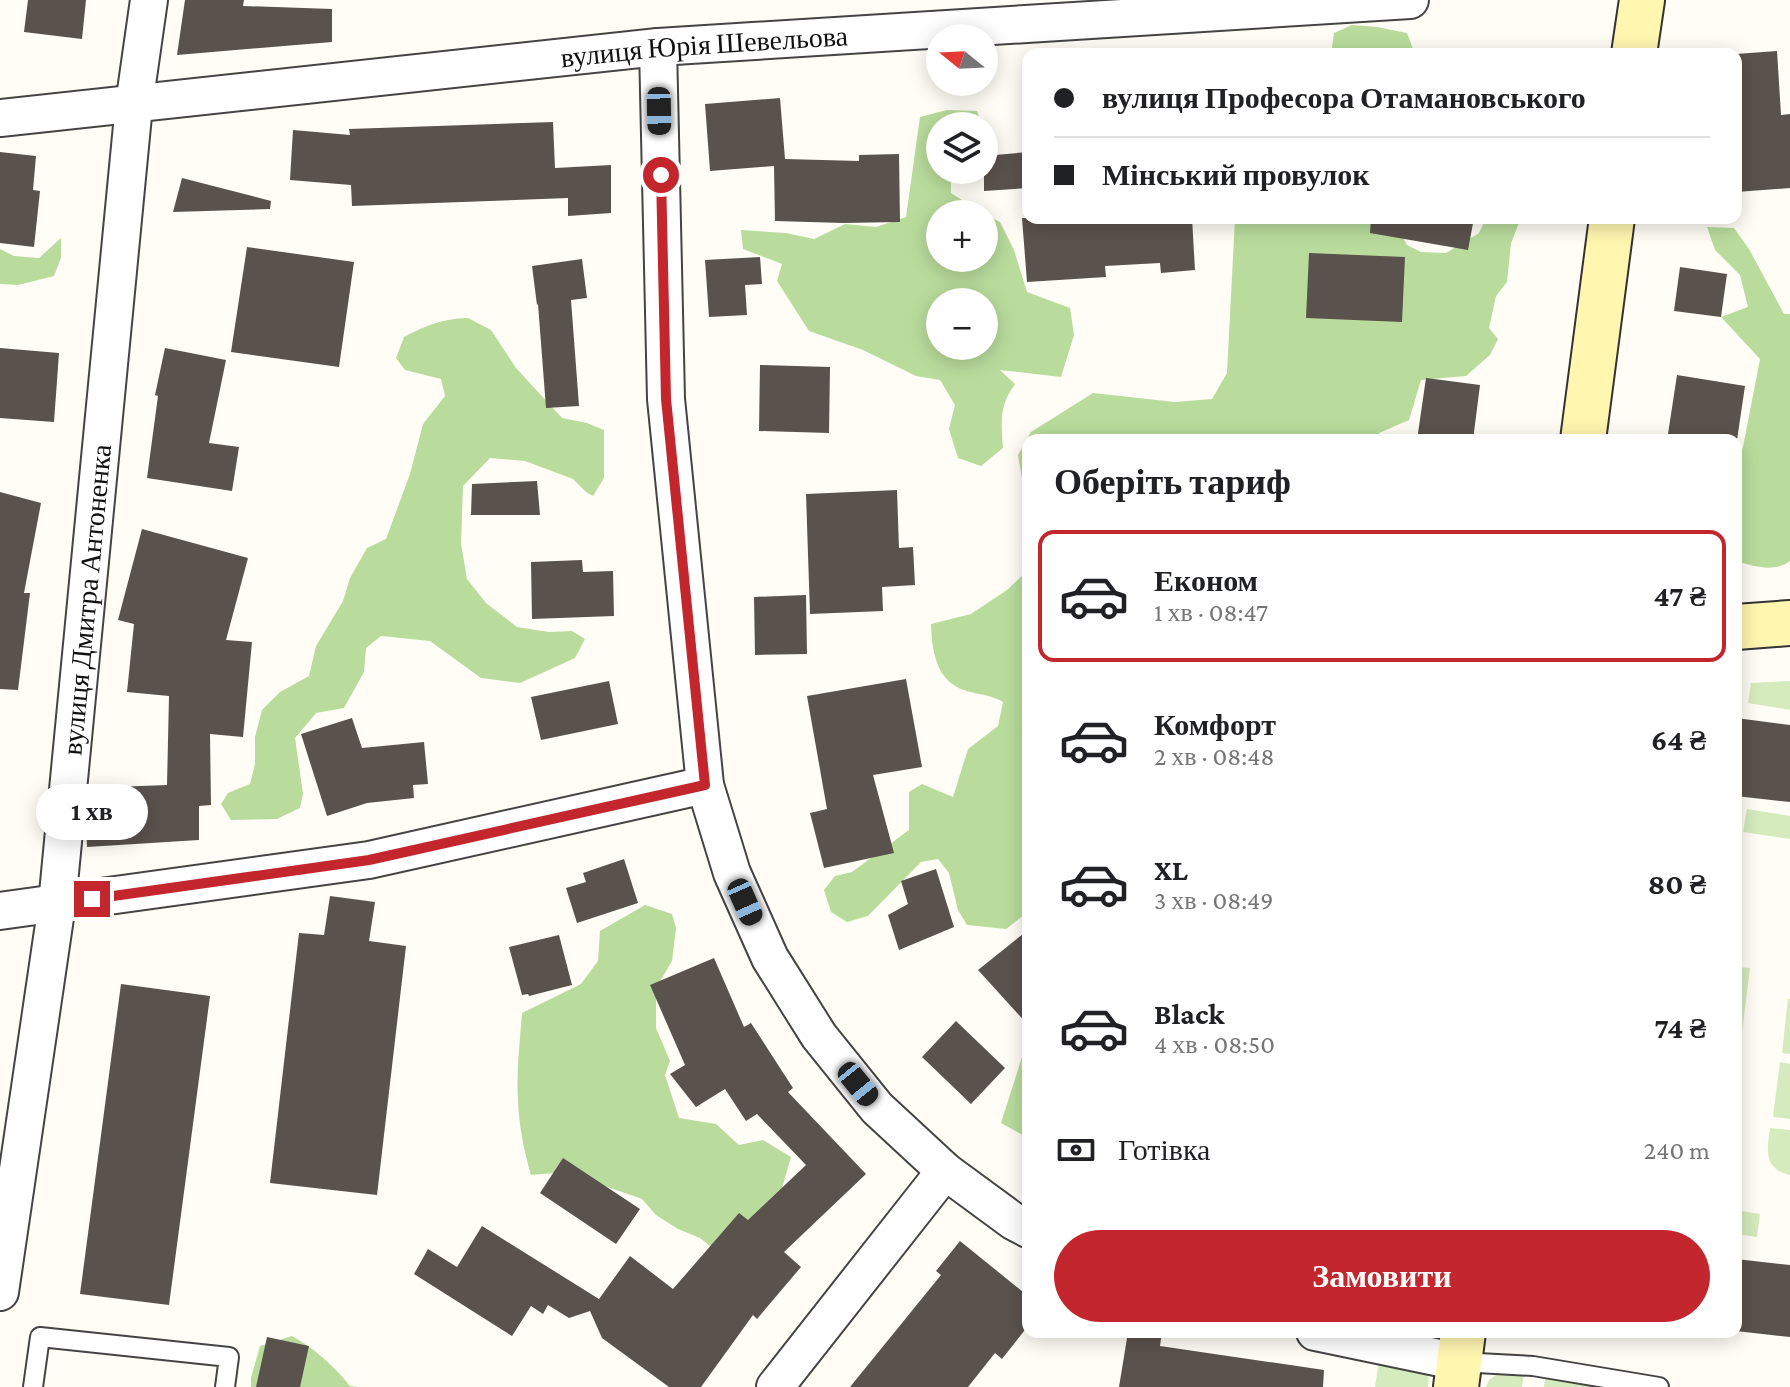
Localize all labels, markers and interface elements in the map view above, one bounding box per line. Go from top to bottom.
street label: вулиця Юрія Шевельова [559,20,849,73]
north arrow [926,24,998,96]
map controls [926,24,998,360]
text: вулиця Професора Отамановського [1102,81,1586,114]
car [647,87,671,135]
button: layers [926,112,998,184]
route start [643,157,679,193]
text: Мінський провулок [1102,158,1370,191]
button: + [926,200,998,272]
button: − [926,288,998,360]
street label: вулиця Дмитра Антоненка [56,442,117,757]
text: Оберіть тариф [1054,462,1291,502]
icon: car [1058,560,1130,632]
text: Економ [1154,564,1258,597]
text: 47 ₴ [1654,579,1706,612]
text: 1 хв · 08:47 [1154,598,1268,627]
icon: car [1058,704,1130,776]
text: Комфорт [1154,708,1276,741]
text: 64 ₴ [1651,723,1706,756]
text: 2 хв · 08:48 [1154,742,1274,771]
callout: 1 хв [36,783,148,839]
text: 1 хв [71,797,113,826]
icon: car [1058,848,1130,920]
text: XL [1154,853,1188,886]
text: 80 ₴ [1648,867,1706,900]
car [724,875,766,929]
route end [74,881,110,917]
text: 3 хв · 08:49 [1154,886,1273,915]
icon: car [1058,992,1130,1064]
text: Black [1154,997,1225,1030]
text: 74 ₴ [1654,1011,1706,1044]
text: 4 хв · 08:50 [1154,1030,1275,1059]
car [834,1058,882,1110]
icon: cash [1054,1128,1098,1172]
text: Готівка [1118,1133,1210,1166]
text: 240 m [1644,1136,1710,1165]
button: Замовити [1054,1230,1710,1322]

